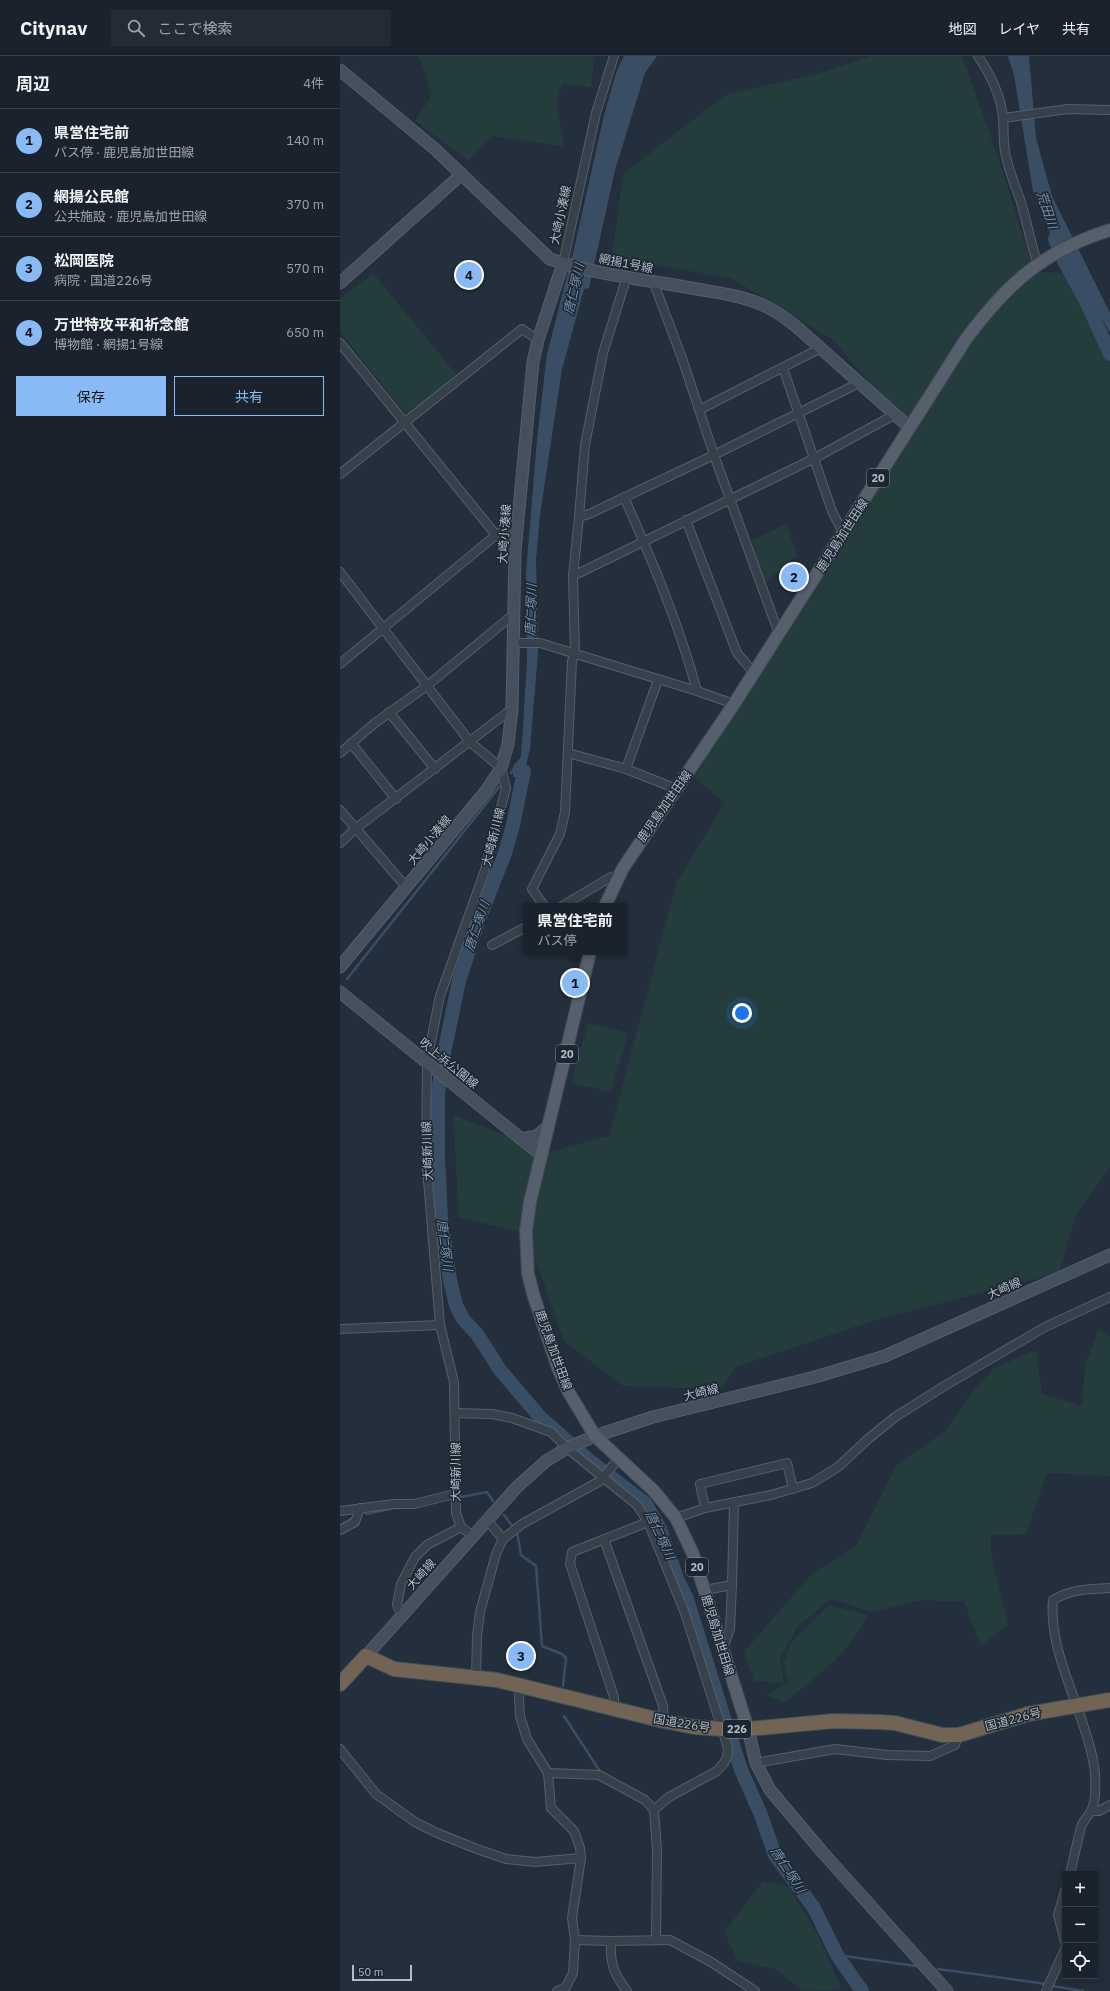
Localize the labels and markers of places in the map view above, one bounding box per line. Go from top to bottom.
pin: 4 [456,260,482,290]
pin: 2 [781,562,807,592]
pin: 1 [562,968,588,998]
pin: 3 [508,1641,534,1671]

